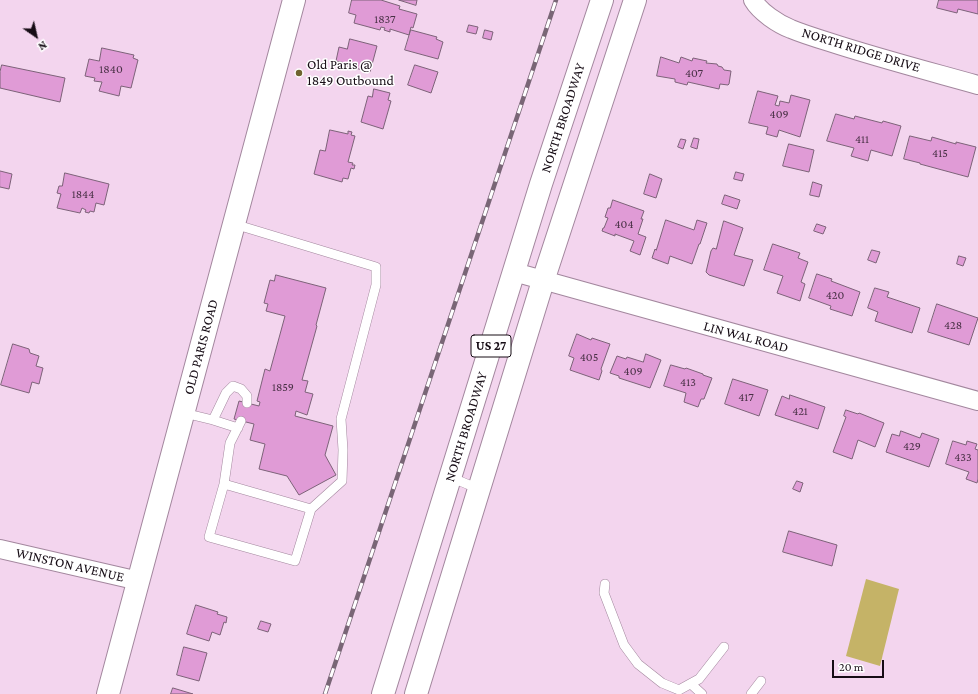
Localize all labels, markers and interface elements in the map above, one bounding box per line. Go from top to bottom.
house number: 1837 [374,12,396,26]
north arrow [16,16,56,56]
street label: NORTH RIDGE DRIVE [800,24,922,76]
text: N [36,39,49,53]
place label: Old Paris @ 1849 Outbound [307,57,394,90]
street label: NORTH BROADWAY [537,61,589,175]
house number: 1840 [99,62,123,76]
house number: 407 [685,66,703,80]
marker: Old Paris @ 1849 Outbound [294,68,304,78]
house number: 409 [769,107,789,121]
house number: 411 [855,132,869,146]
house number: 415 [932,146,948,160]
house number: 1844 [72,187,94,201]
house number: 404 [614,217,634,231]
house number: 420 [826,288,844,302]
street label: OLD PARIS ROAD [180,297,222,397]
street label: LIN WAL ROAD [702,318,790,356]
house number: 428 [944,318,962,332]
road number: US 27 [471,335,511,357]
house number: 405 [580,350,598,364]
house number: 409 [623,364,643,378]
street label: NORTH BROADWAY [441,370,491,484]
house number: 413 [680,375,696,389]
house number: 1859 [272,380,294,394]
house number: 417 [738,390,754,404]
house number: 421 [792,404,808,418]
house number: 429 [903,439,921,453]
house number: 433 [954,450,972,464]
street label: WINSTON AVENUE [14,544,126,586]
scale bar [834,652,886,678]
text: 20 m [839,660,863,674]

